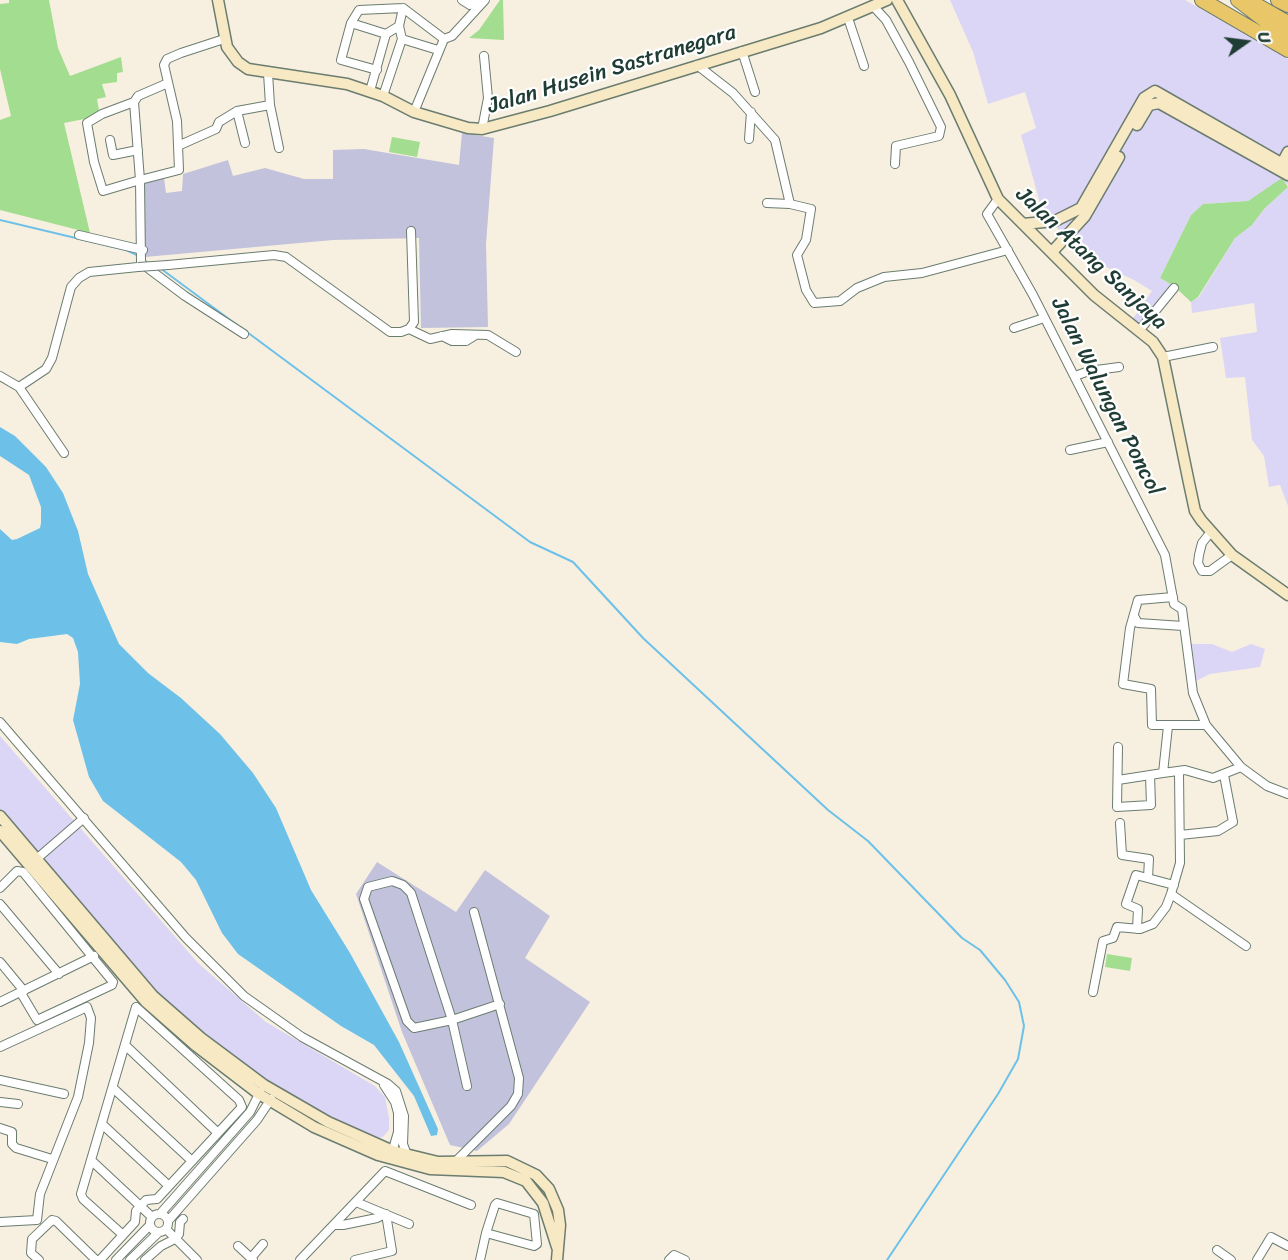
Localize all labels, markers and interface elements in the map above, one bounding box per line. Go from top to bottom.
north arrow [1216,12,1276,72]
street label: Jalan Husein Sastranegara [485,20,739,120]
text: U [1249,29,1279,46]
street label: Jalan Atang Sanjaya [1010,182,1172,336]
street label: Jalan Walungan Poncol [1045,294,1167,500]

